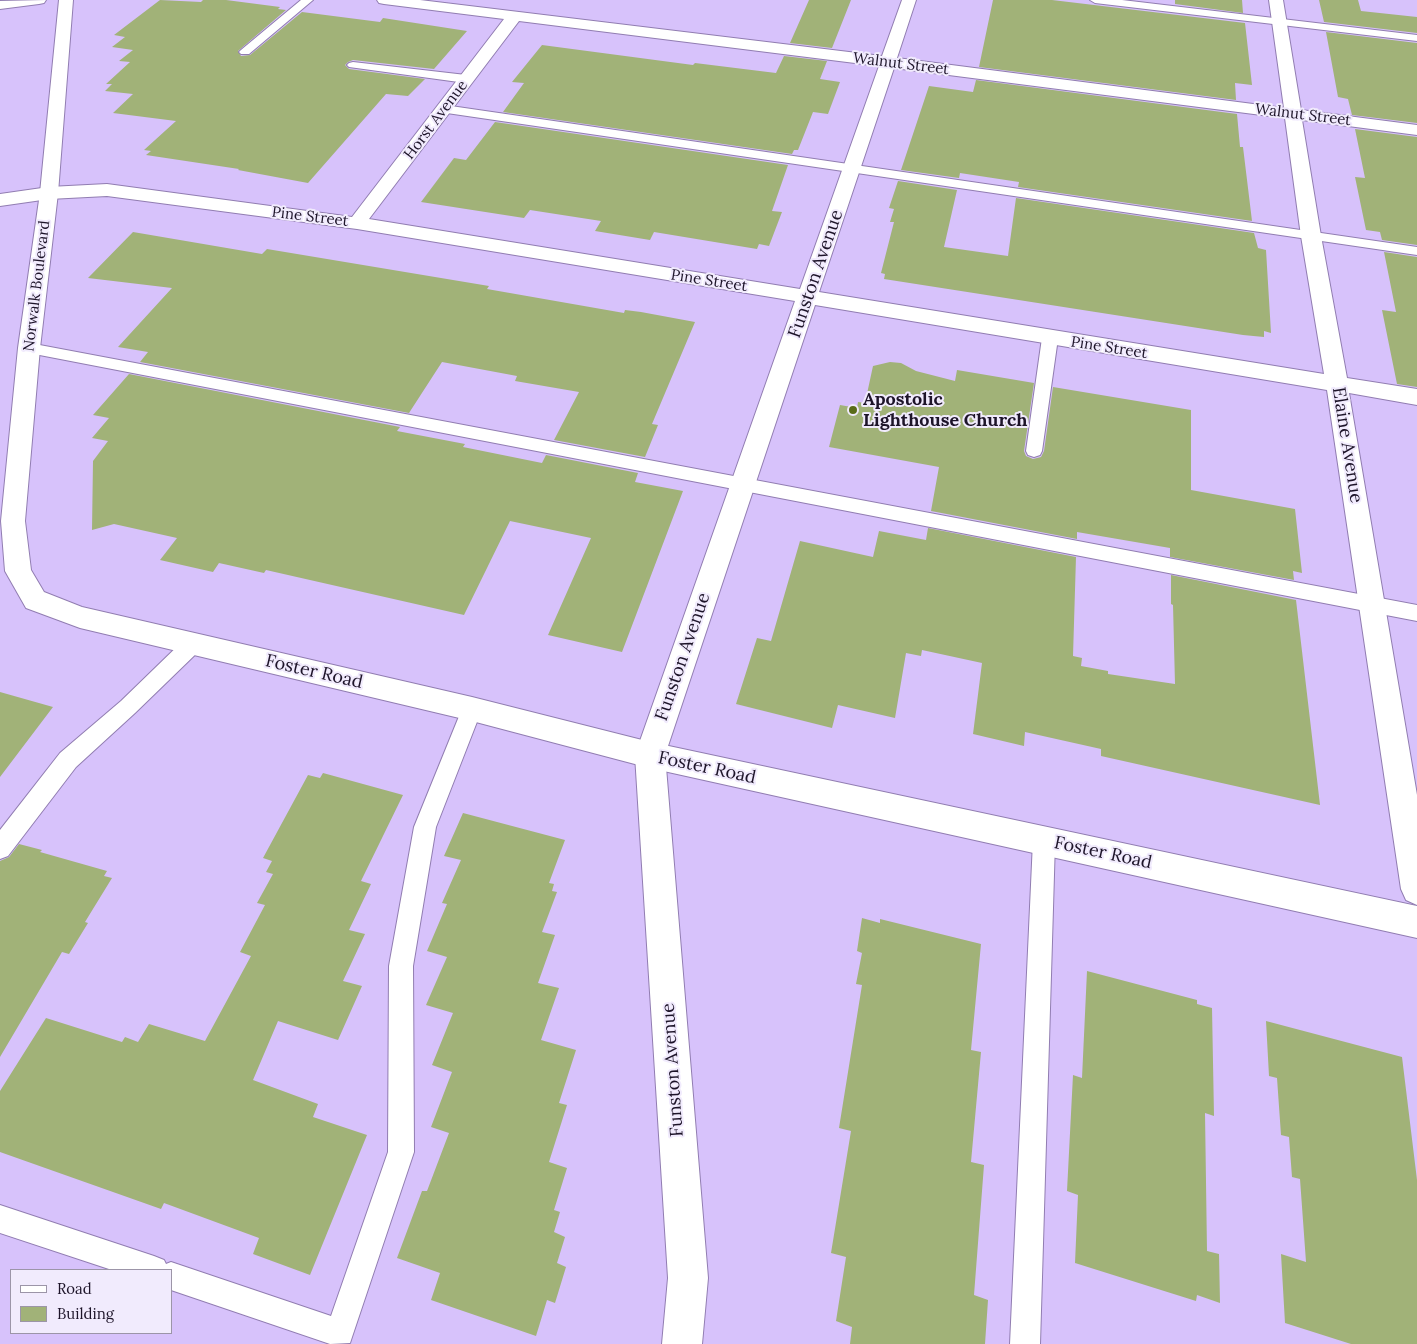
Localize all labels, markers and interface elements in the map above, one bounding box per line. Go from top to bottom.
street label: Walnut Street [852,49,950,79]
street label: Horst Avenue [400,77,472,163]
street label: Walnut Street [1254,100,1352,130]
street label: Pine Street [271,203,349,231]
street label: Funston Avenue [784,207,848,341]
street label: Norwalk Boulevard [20,219,54,353]
street label: Pine Street [670,266,748,296]
street label: Pine Street [1070,333,1148,363]
street label: Elaine Avenue [1327,386,1367,504]
place label: Apostolic Lighthouse Church [863,389,1027,432]
marker: Apostolic Lighthouse Church [847,404,859,416]
street label: Funston Avenue [651,590,715,724]
street label: Foster Road [263,650,365,694]
street label: Foster Road [656,747,758,789]
street label: Foster Road [1052,832,1154,874]
street label: Funston Avenue [658,1002,688,1138]
legend [10,1269,172,1334]
text: Road [57,1279,92,1298]
text: Building [57,1304,114,1323]

